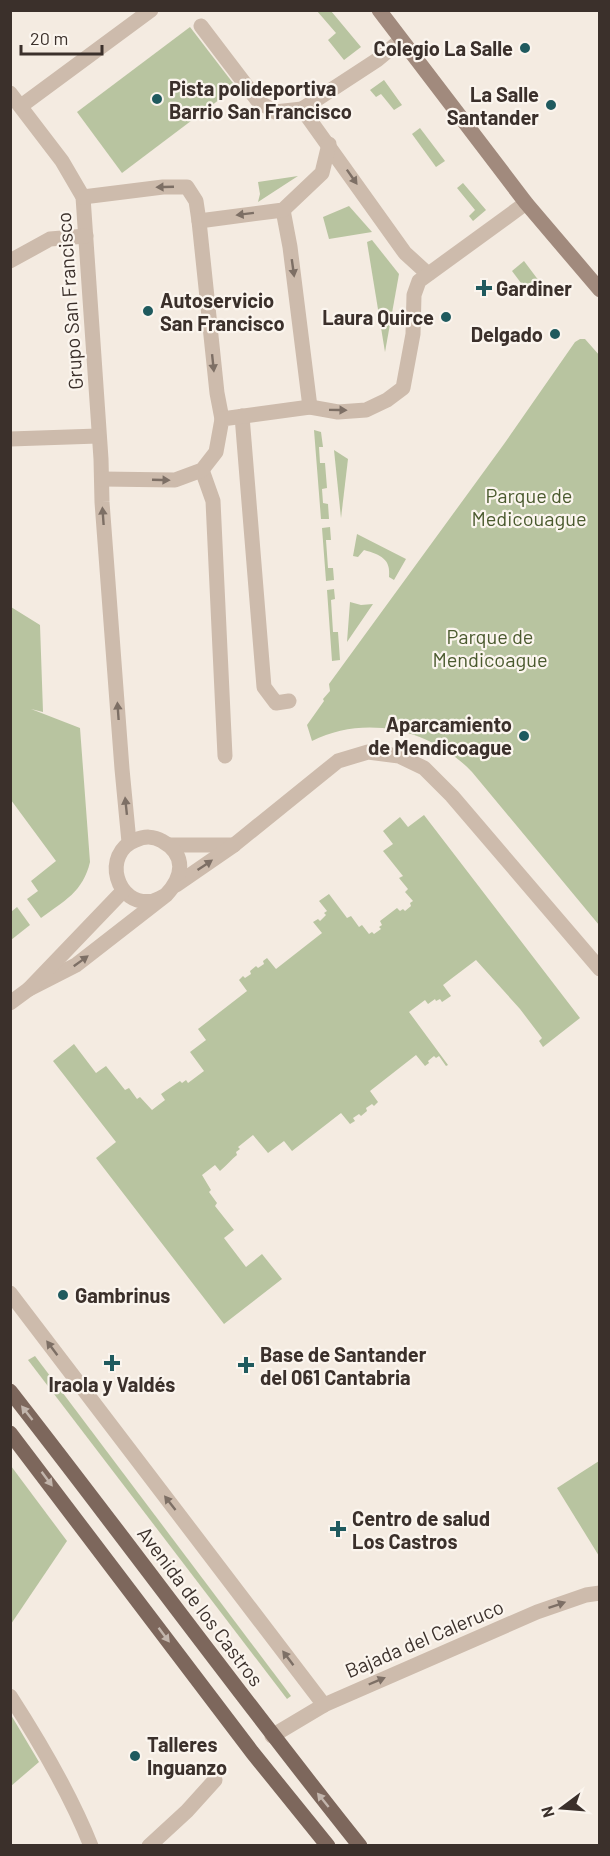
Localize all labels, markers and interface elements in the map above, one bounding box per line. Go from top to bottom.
scale bar [21,18,102,56]
text: 20 m [30,27,68,49]
place label: Colegio La Salle [374,36,513,60]
marker: Colegio La Salle [518,41,532,55]
place label: Pista polideportiva Barrio San Francisco [169,76,352,123]
place label: La Salle Santander [447,82,539,129]
marker: Pista polideportiva Barrio San Francisco [150,92,164,106]
marker: La Salle Santander [544,98,558,112]
one-way arrow [346,169,358,185]
one-way arrow [156,183,175,192]
one-way arrow [235,210,254,219]
street label: Grupo San Francisco [51,211,87,391]
one-way arrow [288,258,297,277]
place label: Gardiner [496,276,572,300]
marker: Gardiner [477,281,491,295]
place label: Autoservicio San Francisco [160,288,285,335]
marker: Autoservicio San Francisco [141,304,155,318]
place label: Laura Quirce [322,305,434,329]
marker: Laura Quirce [439,310,453,324]
place label: Delgado [471,322,543,346]
marker: Delgado [548,327,562,341]
one-way arrow [209,353,218,372]
one-way arrow [328,406,347,415]
one-way arrow [151,475,170,484]
park label: Parque de Medicouague [471,483,587,530]
one-way arrow [99,507,108,526]
park label: Parque de Mendicoague [432,624,548,671]
one-way arrow [113,701,122,720]
place label: Aparcamiento de Mendicoague [368,712,512,759]
marker: Aparcamiento de Mendicoague [517,729,531,743]
one-way arrow [121,796,131,815]
one-way arrow [197,860,213,871]
one-way arrow [72,955,88,967]
place label: Gambrinus [75,1283,170,1307]
marker: Gambrinus [56,1288,70,1302]
one-way arrow [46,1340,58,1356]
place label: Base de Santander del 061 Cantabria [260,1342,427,1389]
marker: Iraola y Valdés [105,1356,119,1370]
marker: Base de Santander del 061 Cantabria [237,1356,255,1374]
place label: Iraola y Valdés [49,1372,175,1396]
one-way arrow [21,1405,34,1421]
one-way arrow [40,1471,53,1487]
one-way arrow [164,1496,176,1511]
place label: Centro de salud Los Castros [352,1506,490,1553]
marker: Centro de salud Los Castros [329,1520,347,1538]
street label: Avenida de los Castros [133,1521,269,1691]
street label: Bajada del Caleruco [341,1594,507,1682]
one-way arrow [548,1600,566,1610]
one-way arrow [157,1627,170,1643]
one-way arrow [282,1650,295,1666]
one-way arrow [369,1677,386,1686]
place label: Talleres Inguanzo [147,1732,227,1779]
marker: Talleres Inguanzo [128,1749,142,1763]
north arrow [532,1778,592,1838]
one-way arrow [317,1793,330,1808]
text: N [537,1805,558,1820]

